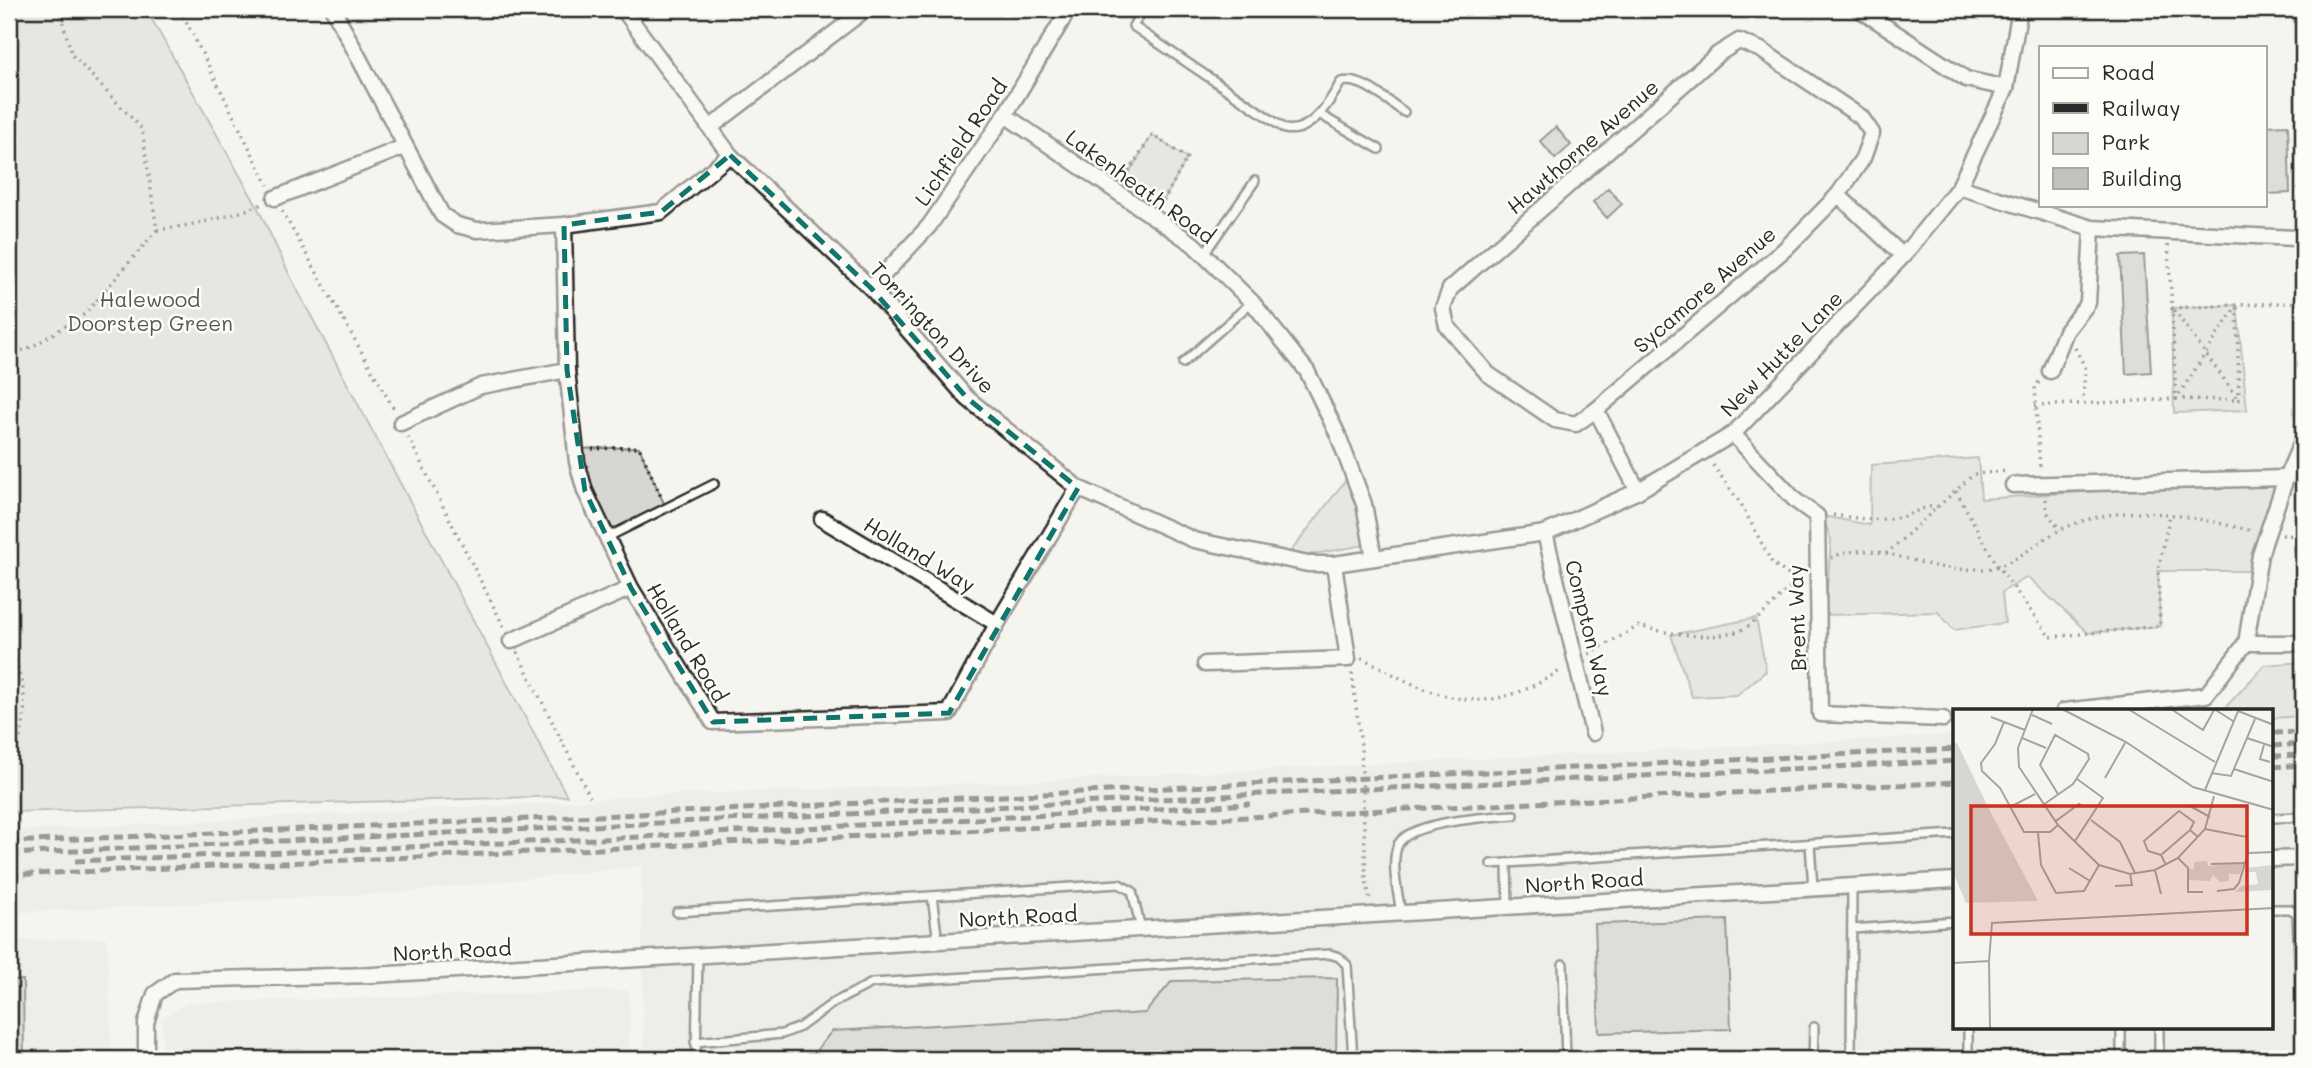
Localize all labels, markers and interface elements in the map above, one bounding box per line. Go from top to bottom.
legend [2039,46,2266,206]
text: Road [2102,58,2154,85]
street label: Hawthorne Avenue [1501,73,1663,219]
street label: Lichfield Road [908,74,1012,210]
text: Railway [2102,94,2181,121]
street label: Lakenheath Road [1061,123,1221,249]
text: Park [2102,128,2150,155]
text: Building [2102,164,2182,191]
street label: Sycamore Avenue [1627,220,1781,358]
street label: Torrington Drive [865,255,1001,399]
street label: New Hutte Lane [1714,284,1848,422]
park label: Halewood Doorstep Green [67,285,233,336]
street label: Holland Way [859,510,981,598]
street label: Compton Way [1560,557,1620,699]
street label: Brent Way [1781,564,1811,672]
street label: Holland Road [642,577,734,707]
inset map [1953,709,2274,1030]
street label: North Road [1524,863,1644,899]
street label: North Road [958,899,1078,933]
street label: North Road [392,933,512,967]

